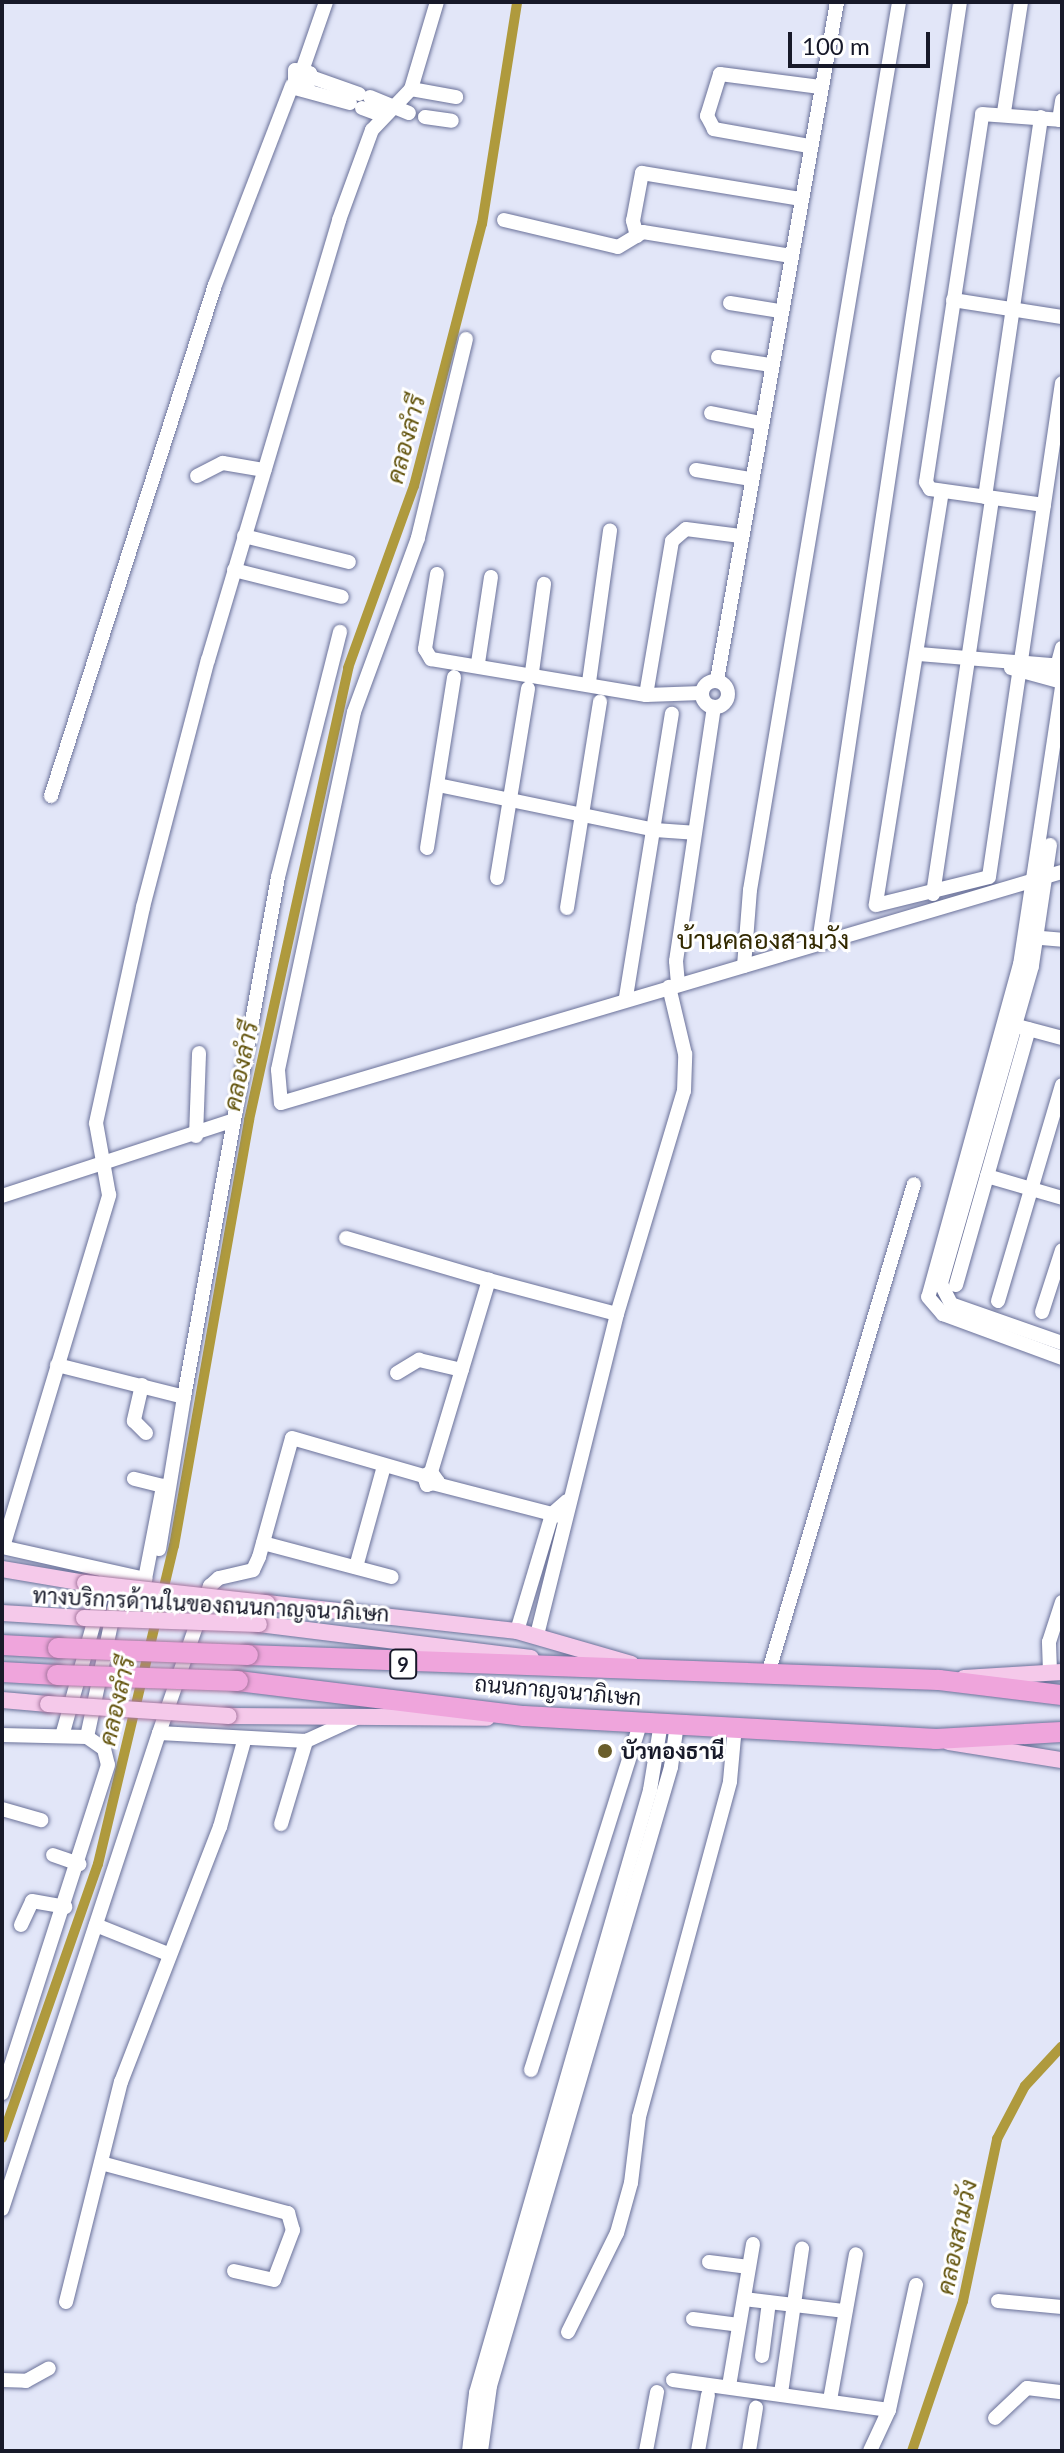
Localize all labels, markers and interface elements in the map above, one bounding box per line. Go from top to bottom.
scale bar [792,16,934,66]
text: 100 m [802,31,870,60]
water label: คลองลำรี [379,392,431,486]
district label: บ้านคลองสามวัง [677,924,849,956]
water label: คลองลำรี [217,1019,263,1113]
street label: ทางบริการด้านในของถนนกาญจนาภิเษก [32,1581,390,1627]
road number: 9 [389,1648,417,1680]
water label: คลองลำรี [92,1654,140,1748]
street label: ถนนกาญจนาภิเษก [474,1670,642,1710]
place label: บัวทองธานี [621,1738,724,1764]
marker: บัวทองธานี [596,1742,614,1760]
water label: คลองสามวัง [930,2177,982,2297]

